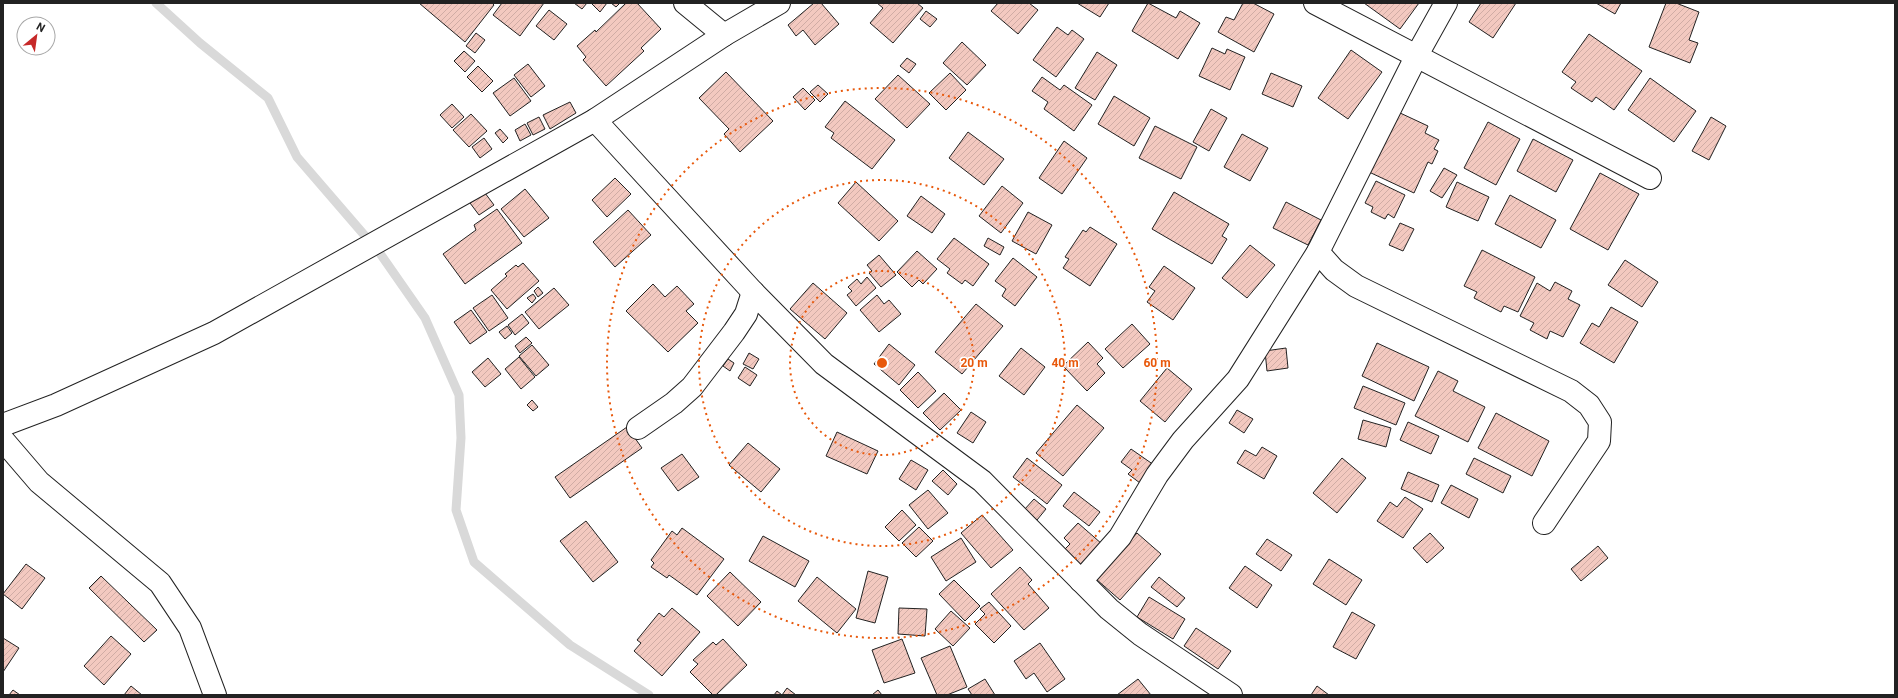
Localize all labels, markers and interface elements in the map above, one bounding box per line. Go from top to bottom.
north arrow [16,16,56,56]
text: N [34,20,47,35]
centre of rings [875,356,889,370]
text: 20 m [960,356,988,370]
text: 40 m [1051,356,1079,370]
text: 60 m [1143,356,1171,370]

